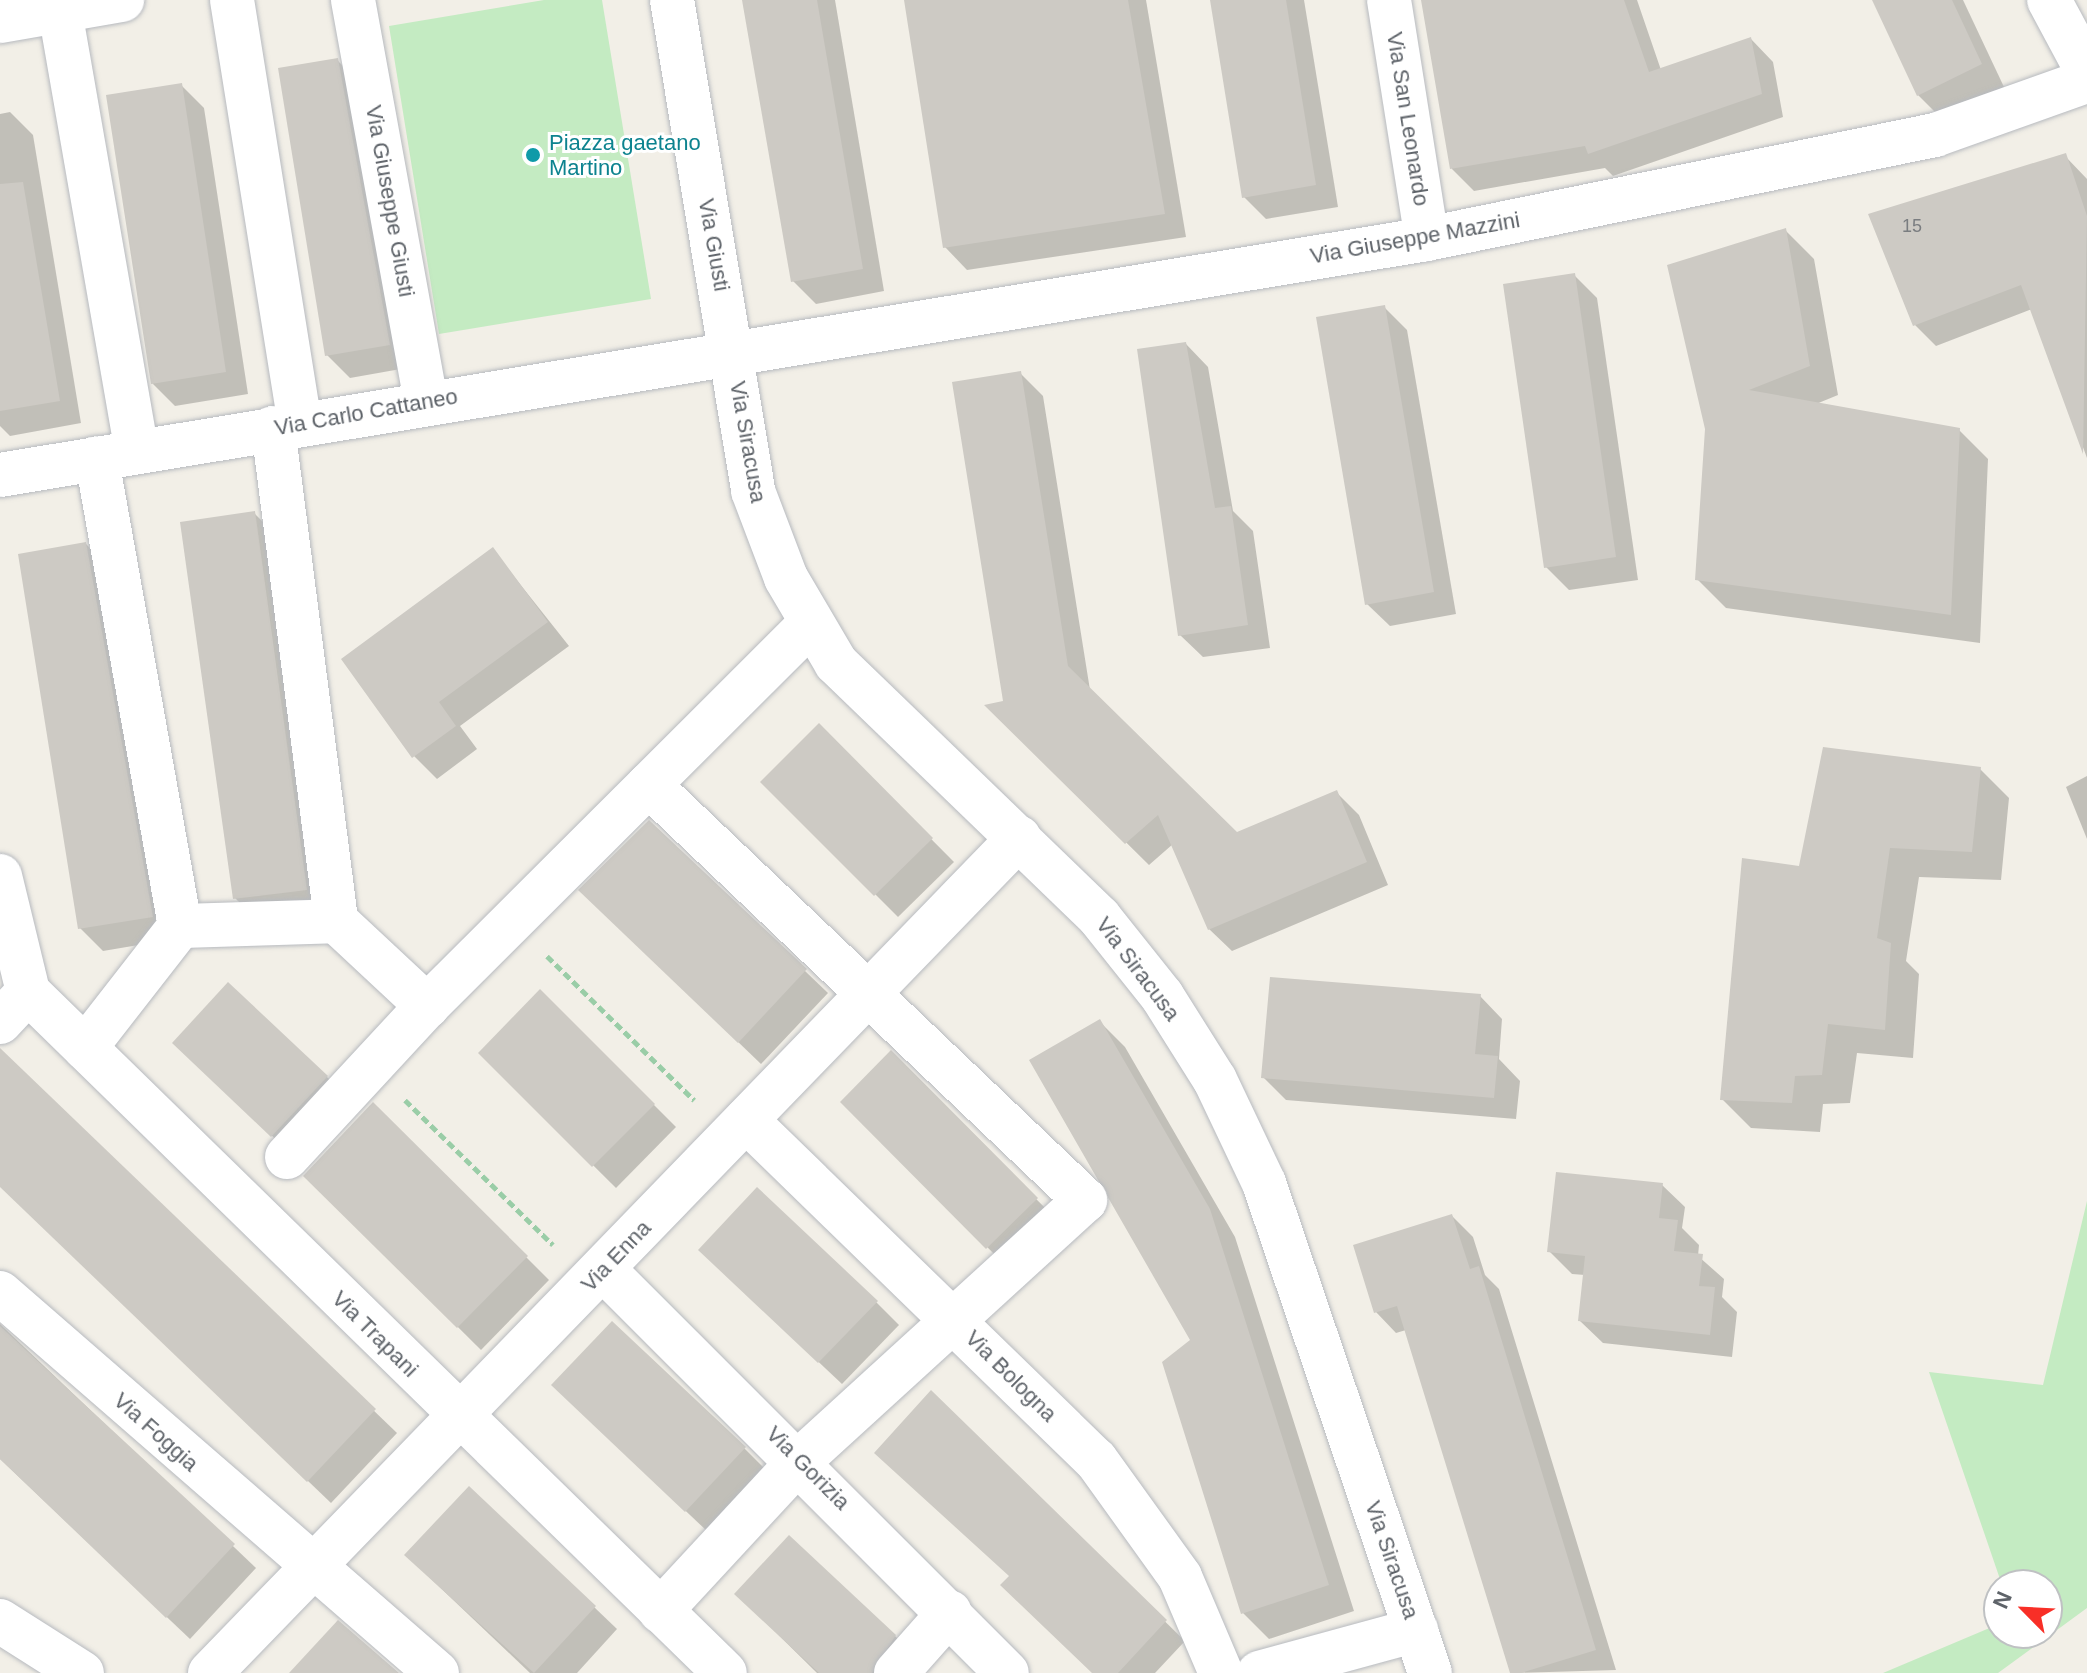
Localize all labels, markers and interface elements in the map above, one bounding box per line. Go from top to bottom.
street label: Via San Leonardo [1381,30,1435,208]
street label: Via Giuseppe Giusti [360,103,420,299]
place label: Piazza gaetano Martino [549,129,701,180]
marker: Piazza gaetano Martino [524,146,542,164]
street label: Via Giusti [693,197,735,293]
street label: Via Giuseppe Mazzini [1308,207,1522,269]
house number: 15 [1902,215,1922,237]
street label: Via Siracusa [724,379,772,505]
street label: Via Carlo Cattaneo [272,383,460,441]
street label: Via Siracusa [1090,912,1186,1026]
street label: Via Enna [576,1215,656,1297]
street label: Via Trapani [326,1285,424,1383]
street label: Via Bologna [960,1325,1062,1427]
street label: Via Foggia [108,1387,204,1477]
street label: Via Gorizia [761,1421,855,1515]
street label: Via Siracusa [1359,1498,1425,1622]
north arrow [1983,1569,2063,1649]
text: N [1988,1588,2017,1612]

